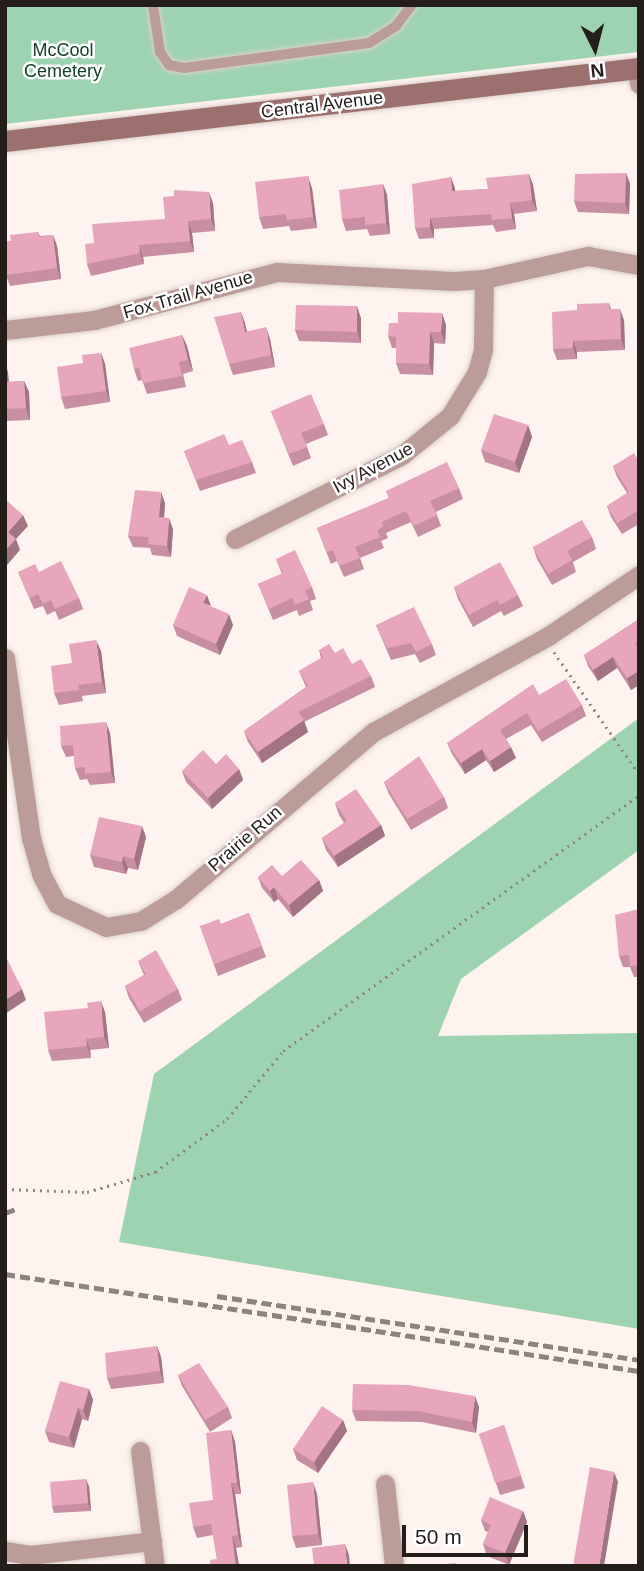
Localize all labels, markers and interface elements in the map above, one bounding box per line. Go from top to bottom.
north arrow [560,14,630,84]
park label: McCool Cemetery [24,40,102,82]
text: N [589,59,605,82]
street label: Central Avenue [259,87,385,123]
street label: Fox Trail Avenue [120,266,256,324]
street label: Ivy Avenue [329,438,417,498]
street label: Prairie Run [204,801,286,877]
scale bar [406,1512,532,1556]
text: 50 m [415,1525,462,1548]

